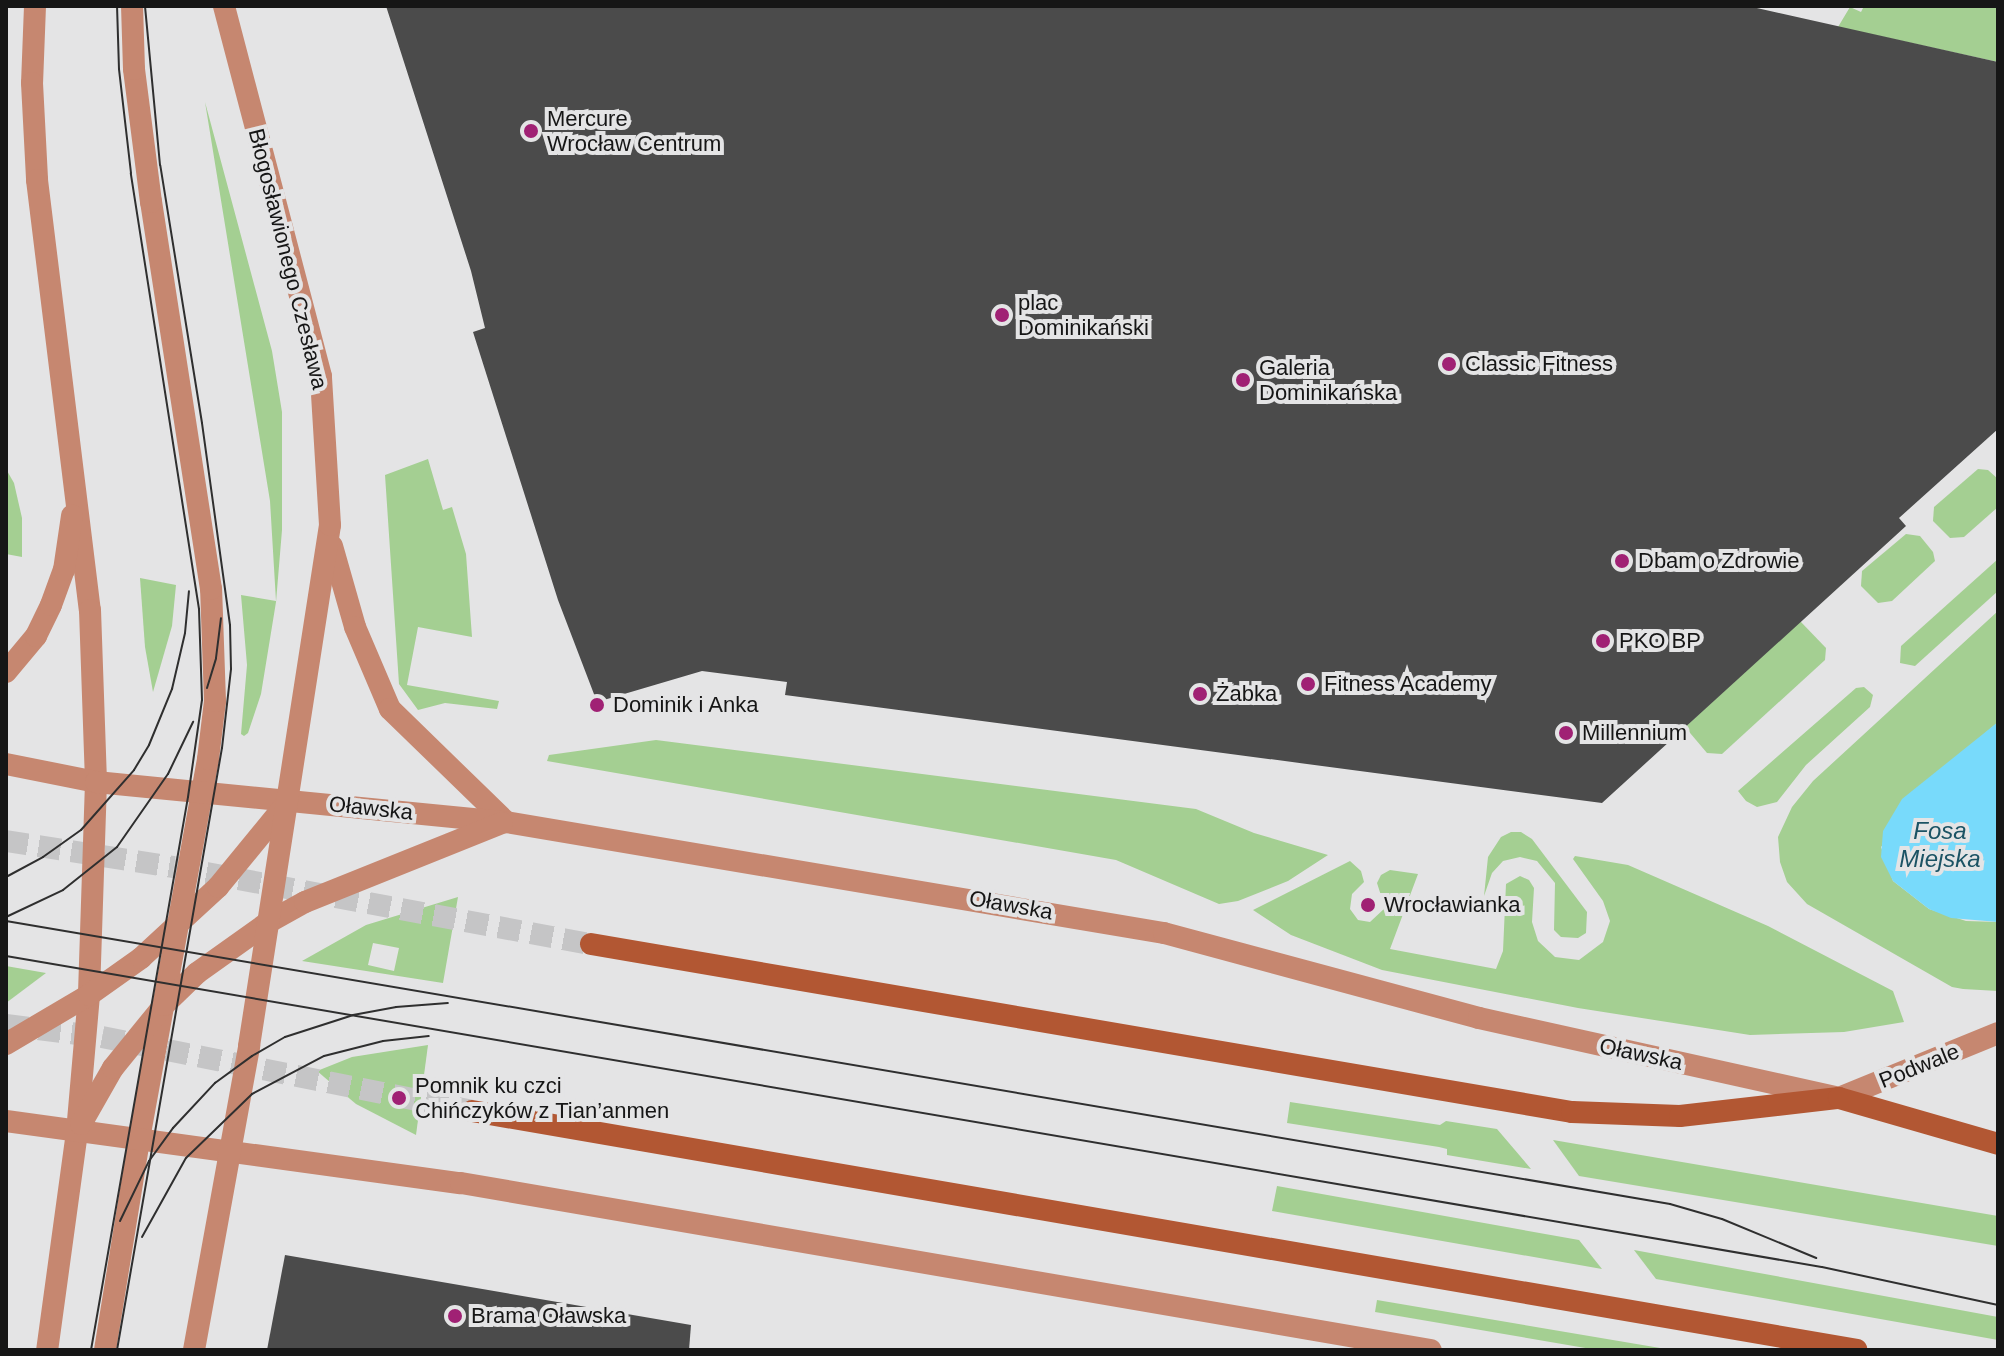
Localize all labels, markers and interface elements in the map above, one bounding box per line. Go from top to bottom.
place label: Mercure Wrocław Centrum [547,105,721,156]
marker: Mercure Wrocław Centrum [522,122,540,140]
street label: Błogosławionego Czesława [243,126,333,392]
place label: plac Dominikański [1018,289,1149,340]
marker: plac Dominikański [993,306,1011,324]
place label: Classic Fitness [1465,351,1613,377]
place label: Galeria Dominikańska [1259,354,1397,406]
marker: Classic Fitness [1440,355,1458,373]
marker: Galeria Dominikańska [1234,371,1252,389]
place label: Dbam o Zdrowie [1638,548,1799,574]
marker: Dbam o Zdrowie [1613,552,1631,570]
place label: PKO BP [1619,628,1701,654]
marker: PKO BP [1594,632,1612,650]
place label: Fitness Academy [1324,671,1493,697]
marker: Fitness Academy [1299,675,1317,693]
place label: Żabka [1216,681,1277,707]
marker: Żabka [1191,685,1209,703]
place label: Dominik i Anka [613,692,760,718]
marker: Dominik i Anka [588,696,606,714]
place label: Millennium [1582,720,1687,746]
marker: Millennium [1557,724,1575,742]
street label: Oławska [328,790,414,826]
water label: Fosa Miejska [1899,817,1981,873]
street label: Oławska [967,885,1055,925]
place label: Wrocławianka [1384,892,1521,918]
marker: Wrocławianka [1359,896,1377,914]
street label: Oławska [1597,1032,1685,1076]
street label: Podwale [1875,1038,1963,1094]
place label: Pomnik ku czci Chińczyków z Tian’anmen [415,1072,670,1124]
marker: Pomnik ku czci Chińczyków z Tian’anmen [390,1089,408,1107]
place label: Brama Oławska [471,1303,626,1329]
marker: Brama Oławska [446,1307,464,1325]

